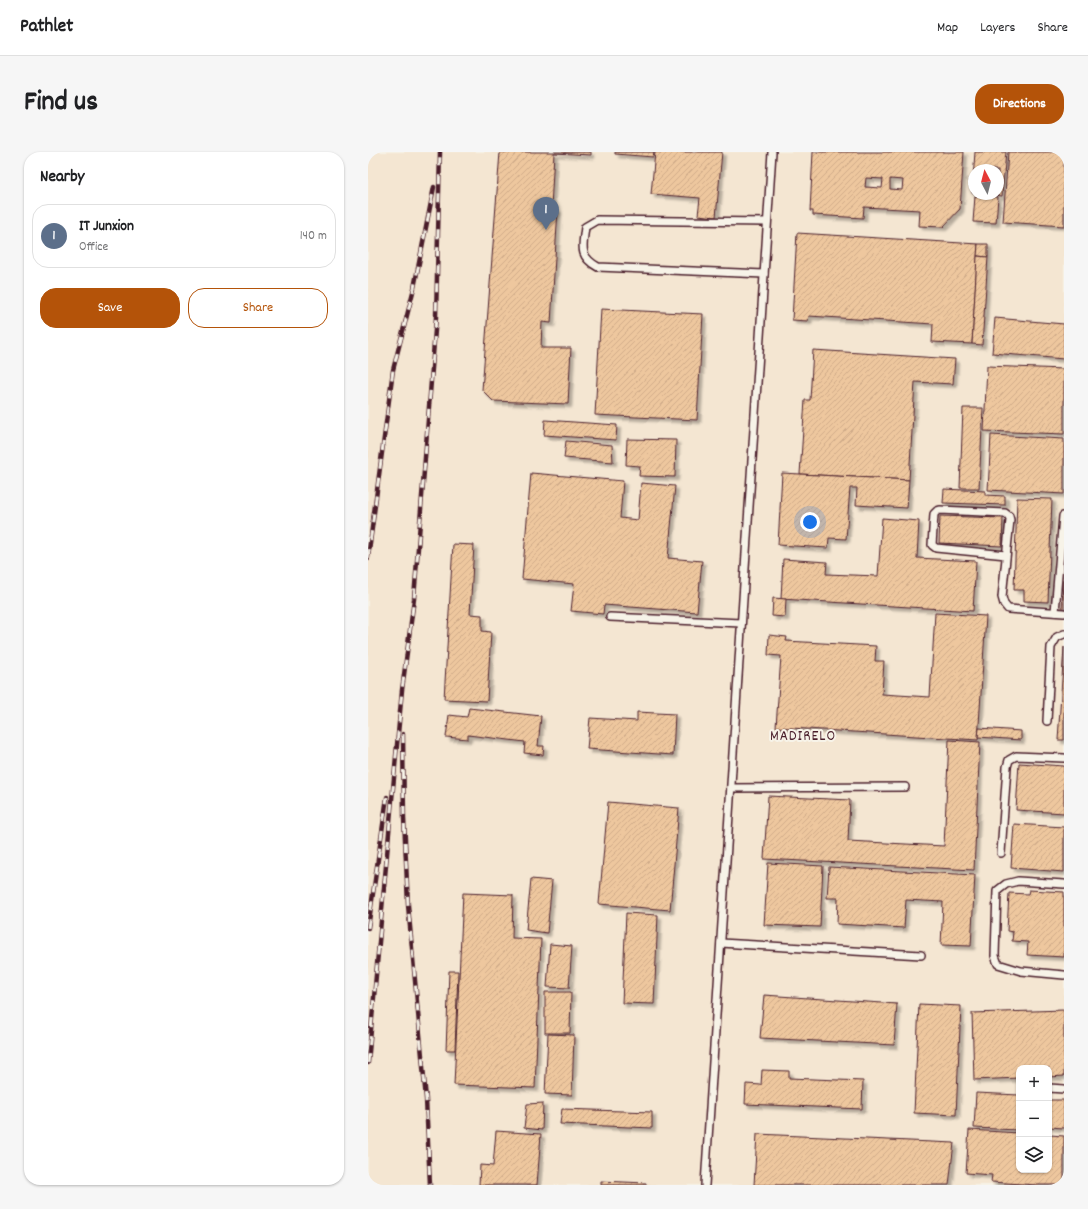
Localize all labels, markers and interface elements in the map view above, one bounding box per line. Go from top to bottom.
text: Pathlet [20,14,73,41]
text: Map [937,18,958,38]
text: Layers [980,18,1015,38]
text: Share [1037,18,1068,38]
text: Find us [24,84,98,124]
button: Directions [975,84,1064,124]
north arrow [968,164,1004,200]
text: Nearby [40,166,84,190]
pin: 1 [533,197,559,230]
text: IT Junxion [79,216,134,238]
text: 1 [53,227,55,246]
text: 140 m [300,227,327,246]
text: Office [79,238,108,257]
button: Save [40,288,180,328]
button: Share [188,288,328,328]
your location [800,512,820,532]
district label: MADIRELO [770,726,836,748]
map controls [1016,1065,1052,1173]
button: + [1016,1065,1052,1101]
button: − [1016,1101,1052,1137]
button: layers [1016,1137,1052,1173]

